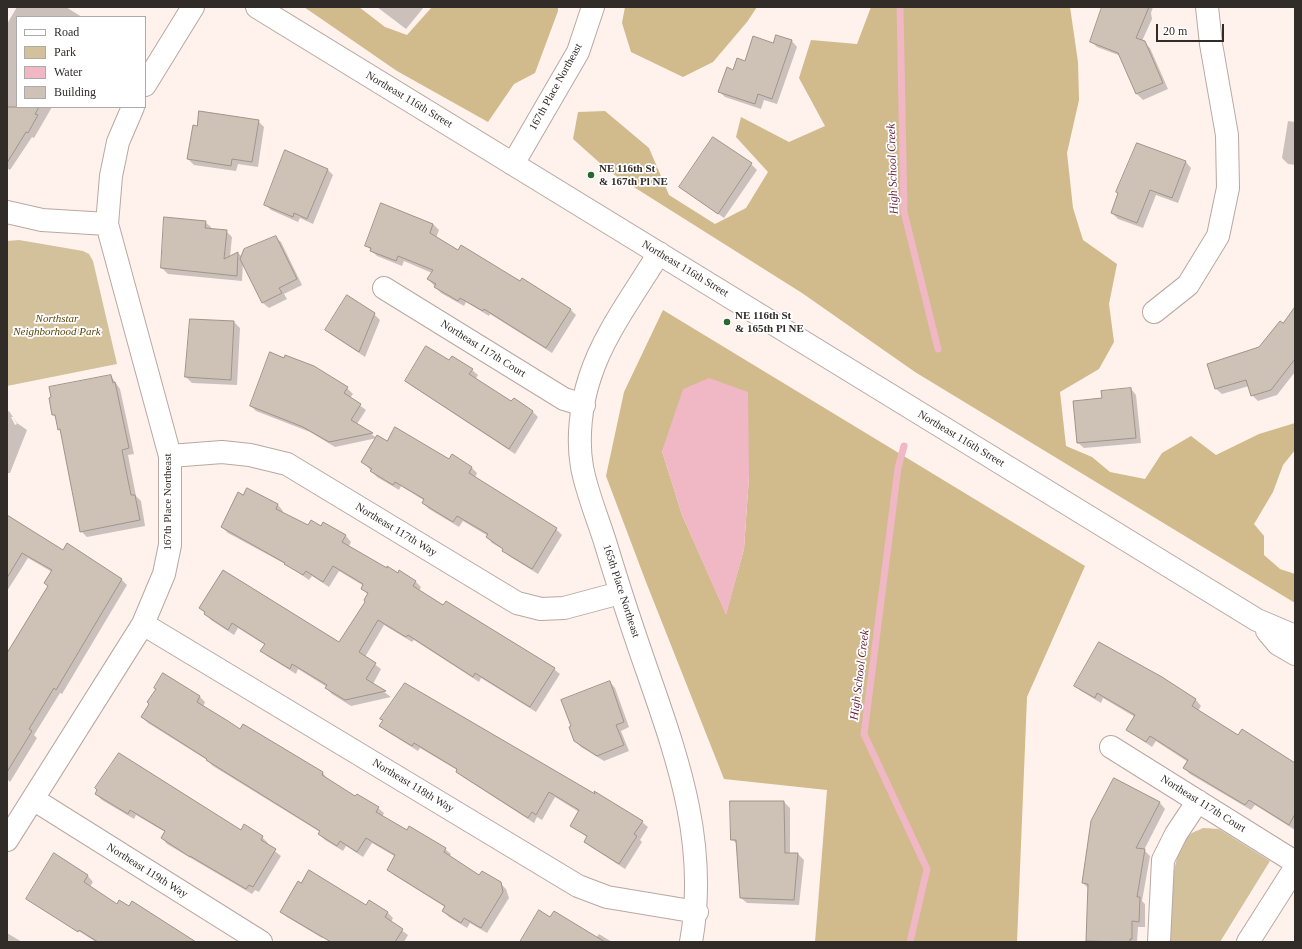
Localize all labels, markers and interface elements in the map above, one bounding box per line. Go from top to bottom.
legend [16,16,146,108]
scale bar [1158,16,1226,42]
text: 20 m [1163,24,1187,38]
text: Road [54,25,79,39]
street label: 167th Place Northeast [527,41,585,133]
text: Park [54,45,76,59]
text: Water [54,65,82,79]
street label: Northeast 116th Street [363,69,455,131]
text: Building [54,85,96,99]
water label: High School Creek [884,123,902,215]
place label: NE 116th St & 167th Pl NE [599,162,668,188]
marker: NE 116th St & 167th Pl NE [586,170,596,180]
street label: Northeast 116th Street [639,238,731,300]
place label: NE 116th St & 165th Pl NE [735,309,804,335]
park label: Northstar Neighborhood Park [13,312,101,338]
street label: Northeast 117th Court [438,317,528,381]
marker: NE 116th St & 165th Pl NE [722,317,732,327]
street label: Northeast 116th Street [915,408,1007,470]
street label: 167th Place Northeast [161,453,175,551]
street label: Northeast 117th Way [353,500,439,560]
street label: 165th Place Northeast [600,543,642,639]
water label: High School Creek [847,629,873,721]
street label: Northeast 118th Way [370,756,456,816]
street label: Northeast 117th Court [1158,772,1248,836]
street label: Northeast 119th Way [104,841,190,901]

